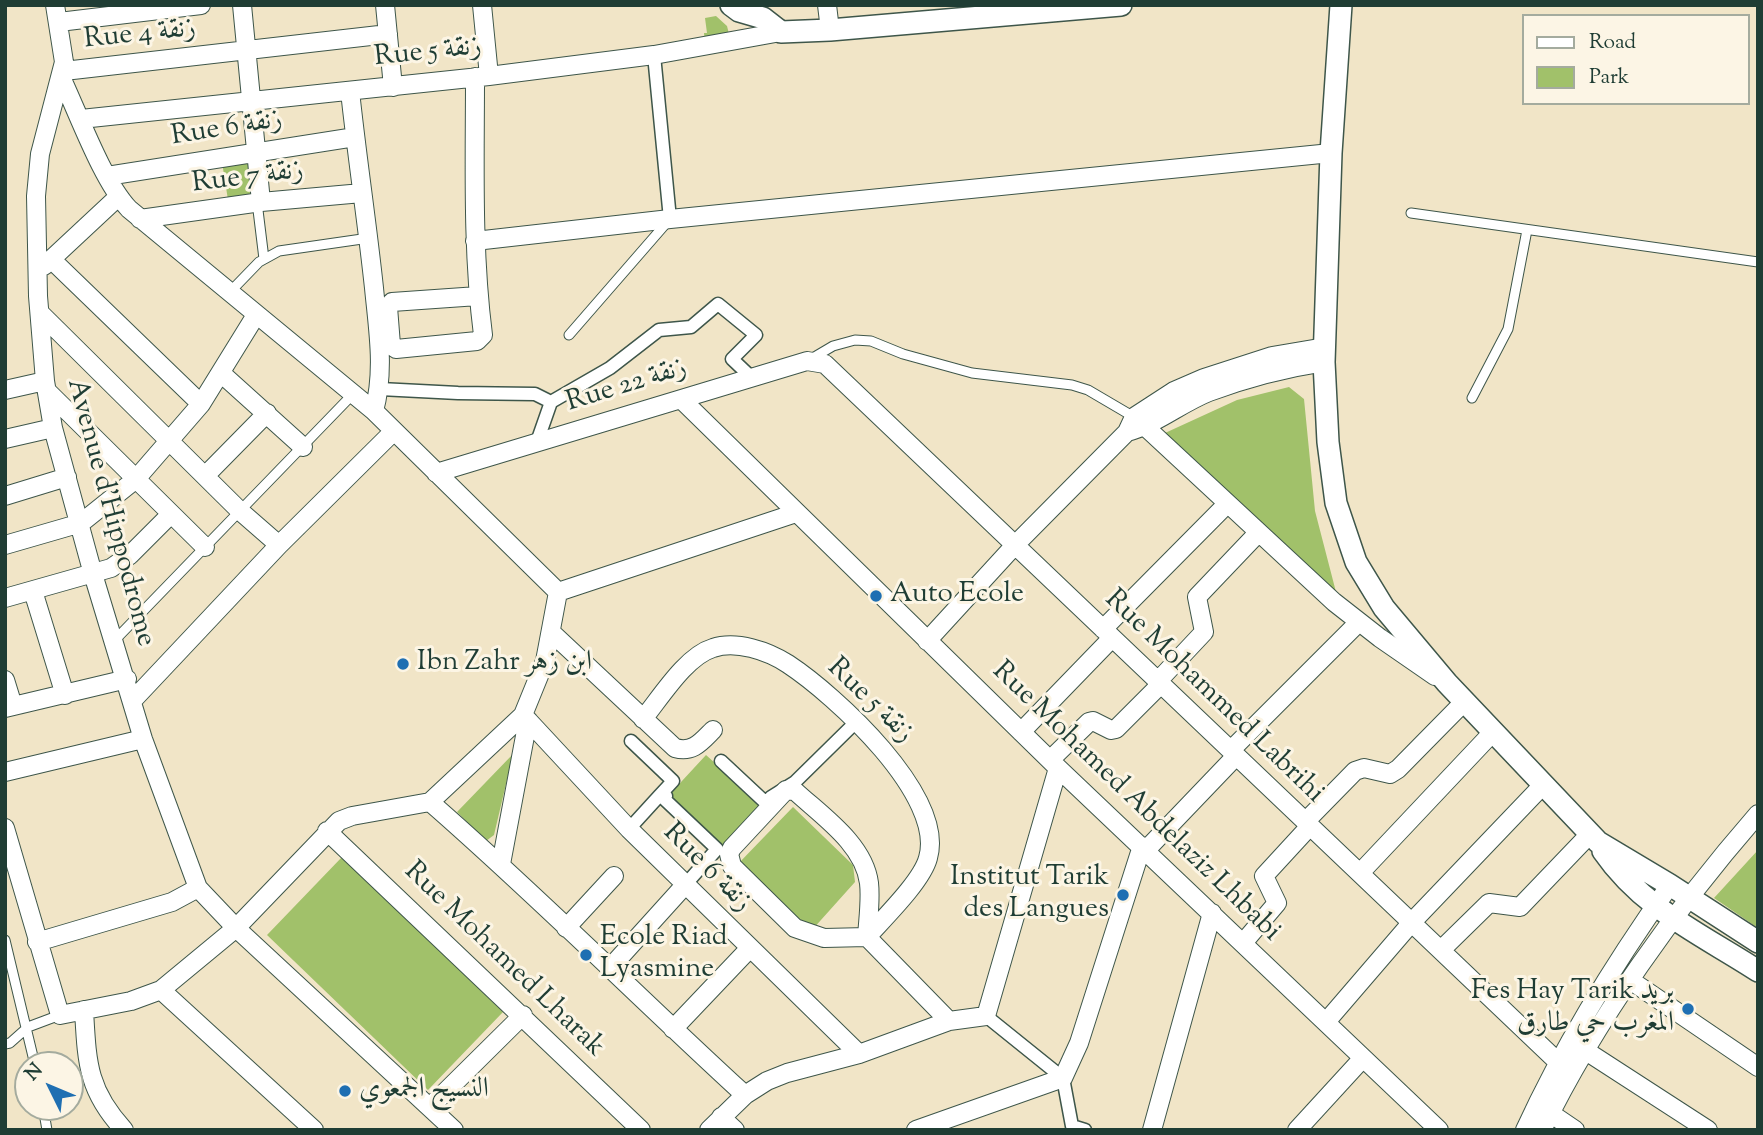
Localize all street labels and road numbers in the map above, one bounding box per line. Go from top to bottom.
street label: Rue 4 زنقة [82,13,198,59]
street label: Rue 5 زنقة [373,32,483,76]
street label: Rue 6 زنقة [169,105,285,155]
street label: Rue 7 زنقة [190,155,306,203]
street label: Rue 22 زنقة [563,353,691,421]
street label: Avenue d'Hippodrome [57,375,161,651]
street label: Rue Mohammed Labrihi [1096,584,1330,812]
street label: Rue 5 زنقة [819,653,919,751]
street label: Rue Mohamed Abdelaziz Lhbabi [984,656,1286,950]
street label: Rue 6 زنقة [655,818,757,920]
street label: Rue Mohamed Lharak [395,856,611,1066]

